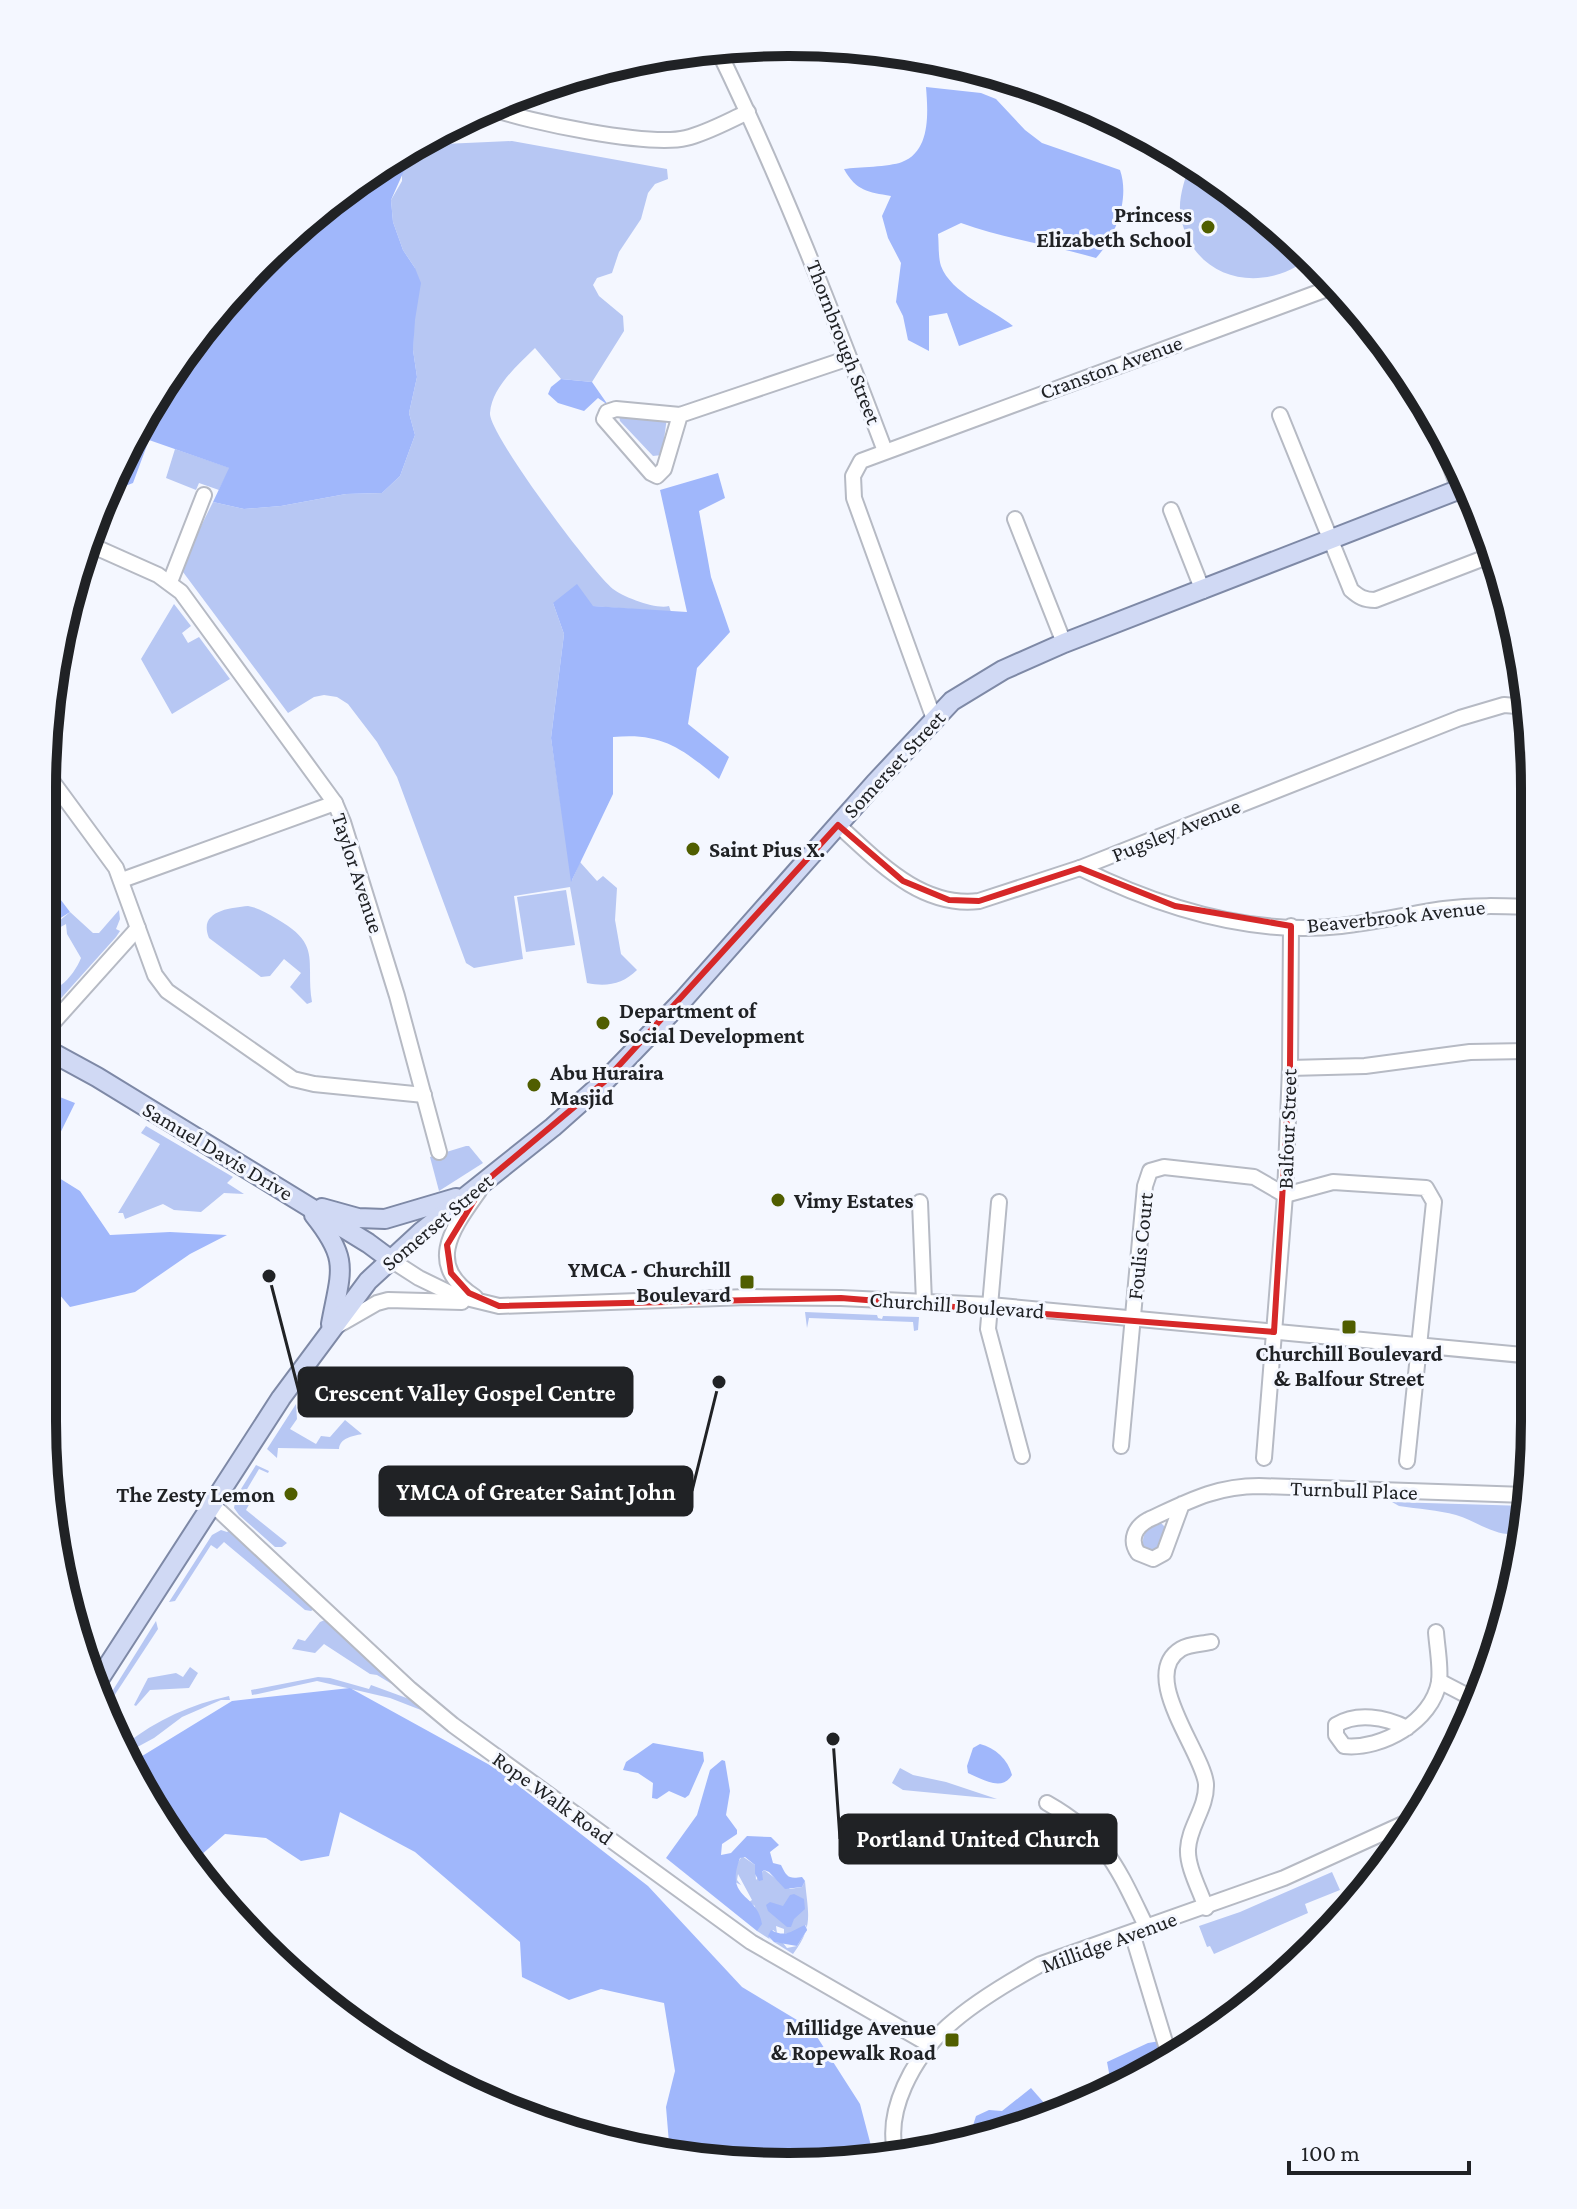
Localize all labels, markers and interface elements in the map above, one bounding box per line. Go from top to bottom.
place label: Princess Elizabeth School [1036,202,1193,252]
marker: Princess Elizabeth School [1199,218,1217,236]
street label: Thornbrough Street [801,256,887,428]
street label: Cranston Avenue [1036,330,1186,404]
street label: Somerset Street [838,705,951,823]
street label: Pugsley Avenue [1108,793,1244,867]
street label: Taylor Avenue [327,810,389,936]
place label: Saint Pius X. [709,837,825,862]
marker: Saint Pius X. [684,840,702,858]
street label: Beaverbrook Avenue [1306,894,1486,938]
place label: Department of Social Development [619,998,805,1048]
marker: Department of Social Development [594,1014,612,1032]
place label: Abu Huraira Masjid [549,1060,664,1110]
street label: Balfour Street [1272,1068,1302,1190]
marker: Abu Huraira Masjid [525,1076,543,1094]
street label: Samuel Davis Drive [138,1096,298,1206]
street label: Somerset Street [376,1168,498,1276]
place label: Vimy Estates [793,1188,913,1213]
street label: Foulis Court [1122,1190,1158,1301]
marker: Vimy Estates [769,1191,787,1209]
place label: YMCA - Churchill Boulevard [568,1257,732,1307]
marker: YMCA - Churchill Boulevard [738,1273,756,1291]
street label: Churchill Boulevard [869,1286,1046,1324]
marker: Churchill Boulevard & Balfour Street [1340,1318,1358,1336]
place label: Churchill Boulevard & Balfour Street [1255,1341,1443,1391]
callout: Crescent Valley Gospel Centre [299,1368,632,1416]
text: Crescent Valley Gospel Centre [314,1379,616,1406]
callout: YMCA of Greater Saint John [380,1467,692,1515]
street label: Turnbull Place [1290,1475,1418,1505]
text: YMCA of Greater Saint John [396,1478,676,1505]
place label: The Zesty Lemon [116,1482,275,1507]
marker: The Zesty Lemon [282,1485,300,1503]
street label: Rope Walk Road [488,1746,618,1850]
callout: Portland United Church [840,1815,1116,1863]
text: Portland United Church [856,1825,1100,1852]
street label: Millidge Avenue [1038,1906,1180,1978]
place label: Millidge Avenue & Ropewalk Road [771,2015,936,2065]
marker: Millidge Avenue & Ropewalk Road [943,2031,961,2049]
scale bar [1289,2125,1469,2175]
text: 100 m [1301,2139,1360,2166]

